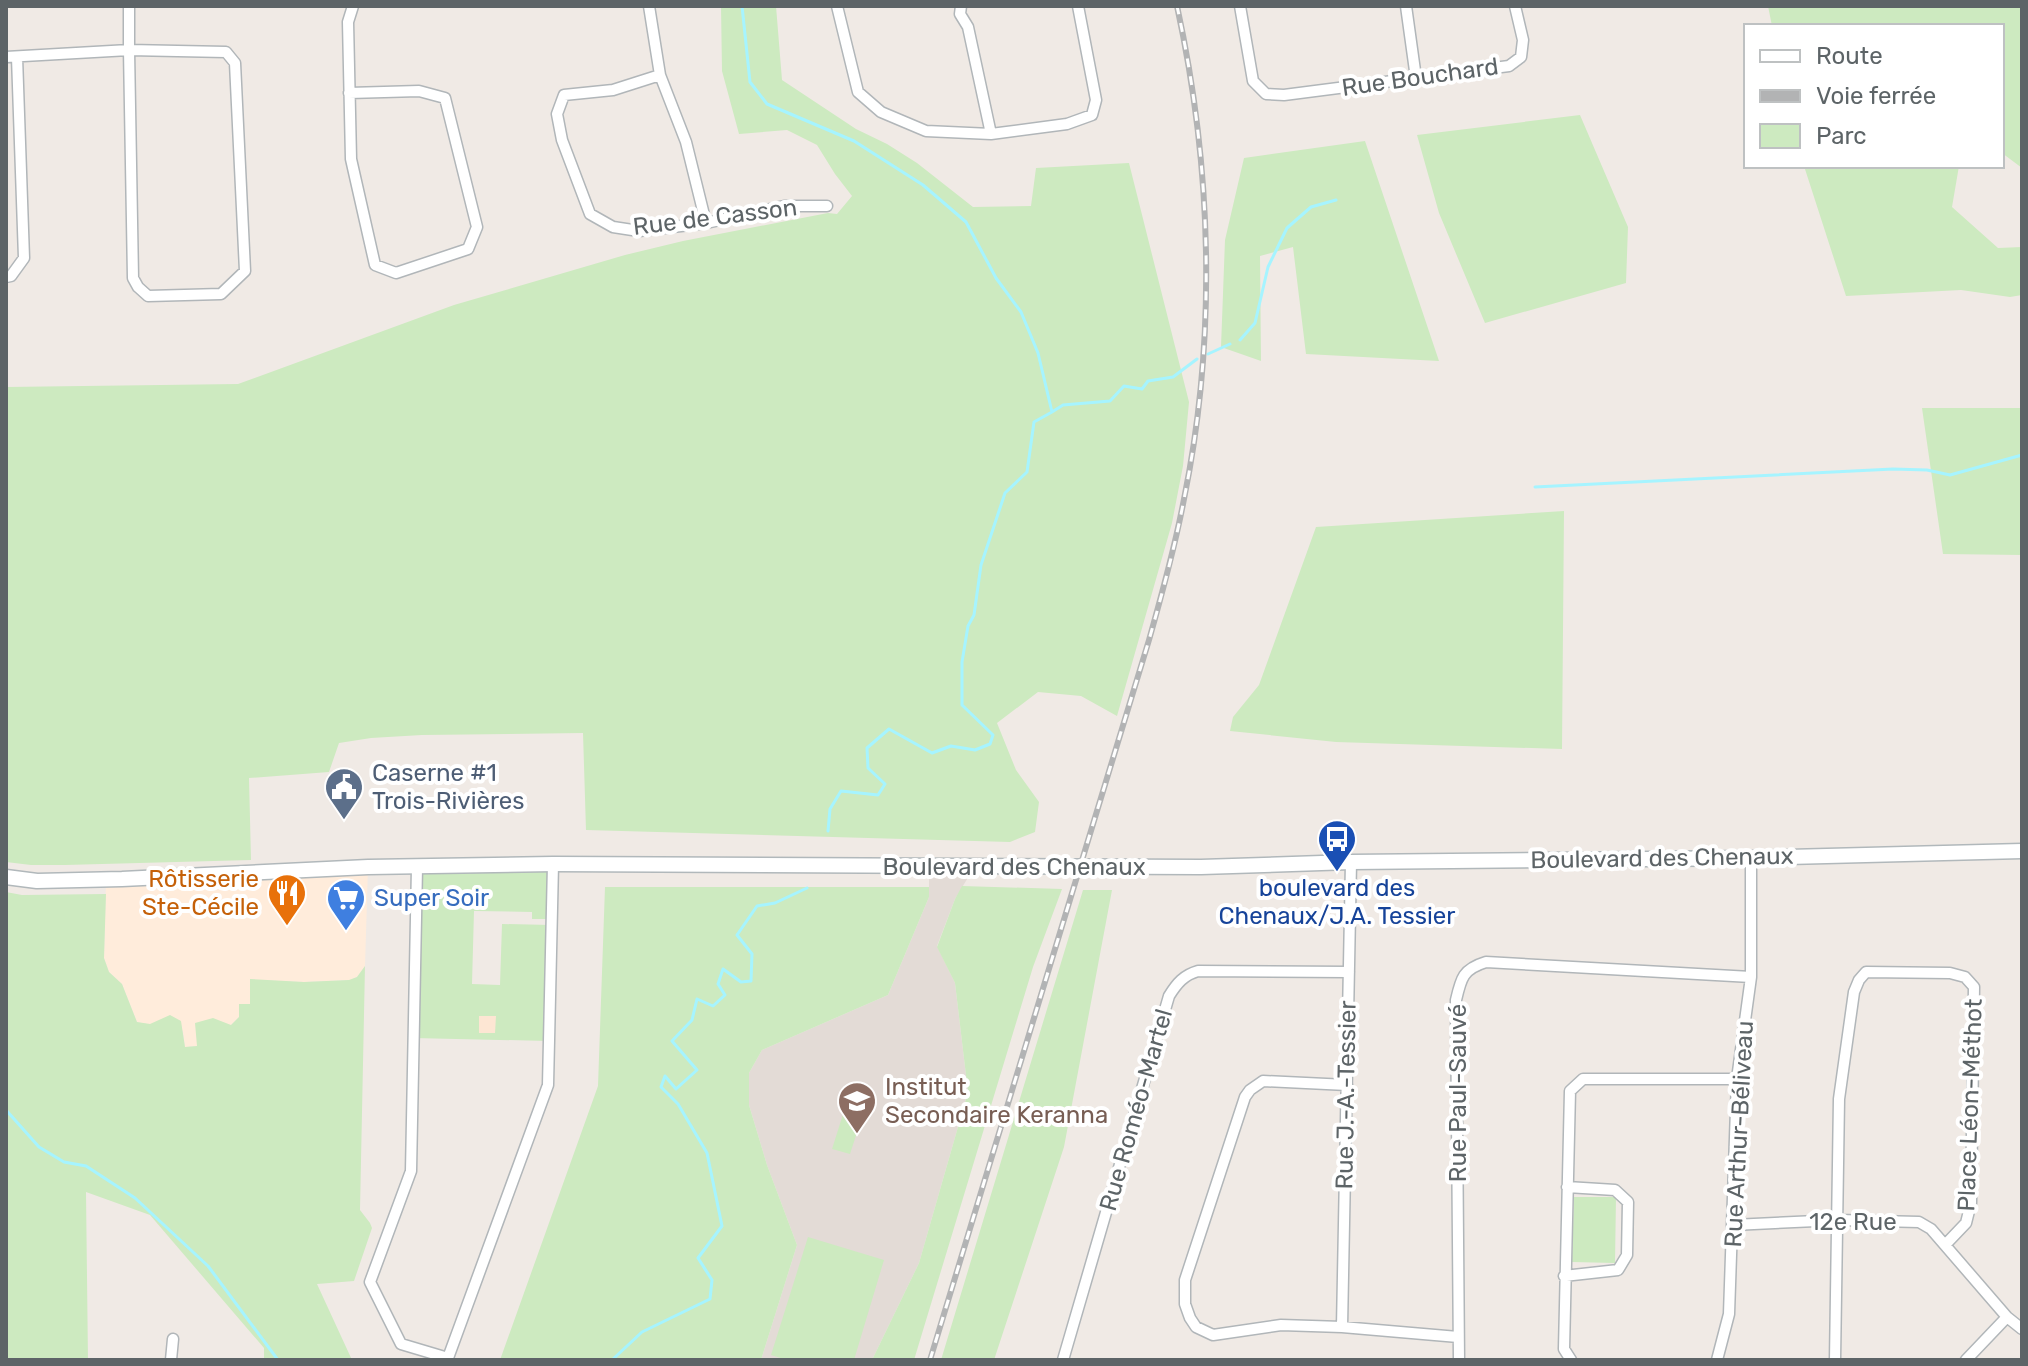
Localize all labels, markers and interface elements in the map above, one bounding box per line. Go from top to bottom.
legend [1744,24,2004,168]
text: Route [1816,42,1883,70]
street label: Rue Bouchard [1340,52,1500,102]
text: Voie ferrée [1816,82,1936,110]
text: Parc [1816,122,1867,150]
street label: Rue de Casson [631,193,799,241]
place label: Caserne #1 Trois-Rivières [372,759,524,815]
public building icon: Caserne #1 Trois-Rivières [323,766,365,821]
bus stop icon: boulevard des Chenaux/J.A. Tessier [1316,818,1358,873]
street label: Boulevard des Chenaux [1530,842,1794,874]
street label: Boulevard des Chenaux [882,853,1146,881]
place label: Rôtisserie Ste-Cécile [142,865,259,921]
restaurant icon: Rôtisserie Ste-Cécile [266,872,308,927]
place label: boulevard des Chenaux/J.A. Tessier [1219,874,1455,930]
supermarket icon: Super Soir [325,877,367,932]
place label: Super Soir [374,884,489,912]
street label: Place Léon-Méthot [1952,998,1988,1212]
street label: Rue J.-A.-Tessier [1330,1000,1362,1190]
street label: Rue Paul-Sauvé [1444,1004,1472,1182]
street label: Rue Roméo-Martel [1094,1006,1178,1214]
street label: Rue Arthur-Béliveau [1719,1020,1759,1248]
place label: Institut Secondaire Keranna [885,1073,1108,1129]
school or university icon: Institut Secondaire Keranna [836,1080,878,1135]
street label: 12e Rue [1809,1208,1897,1236]

